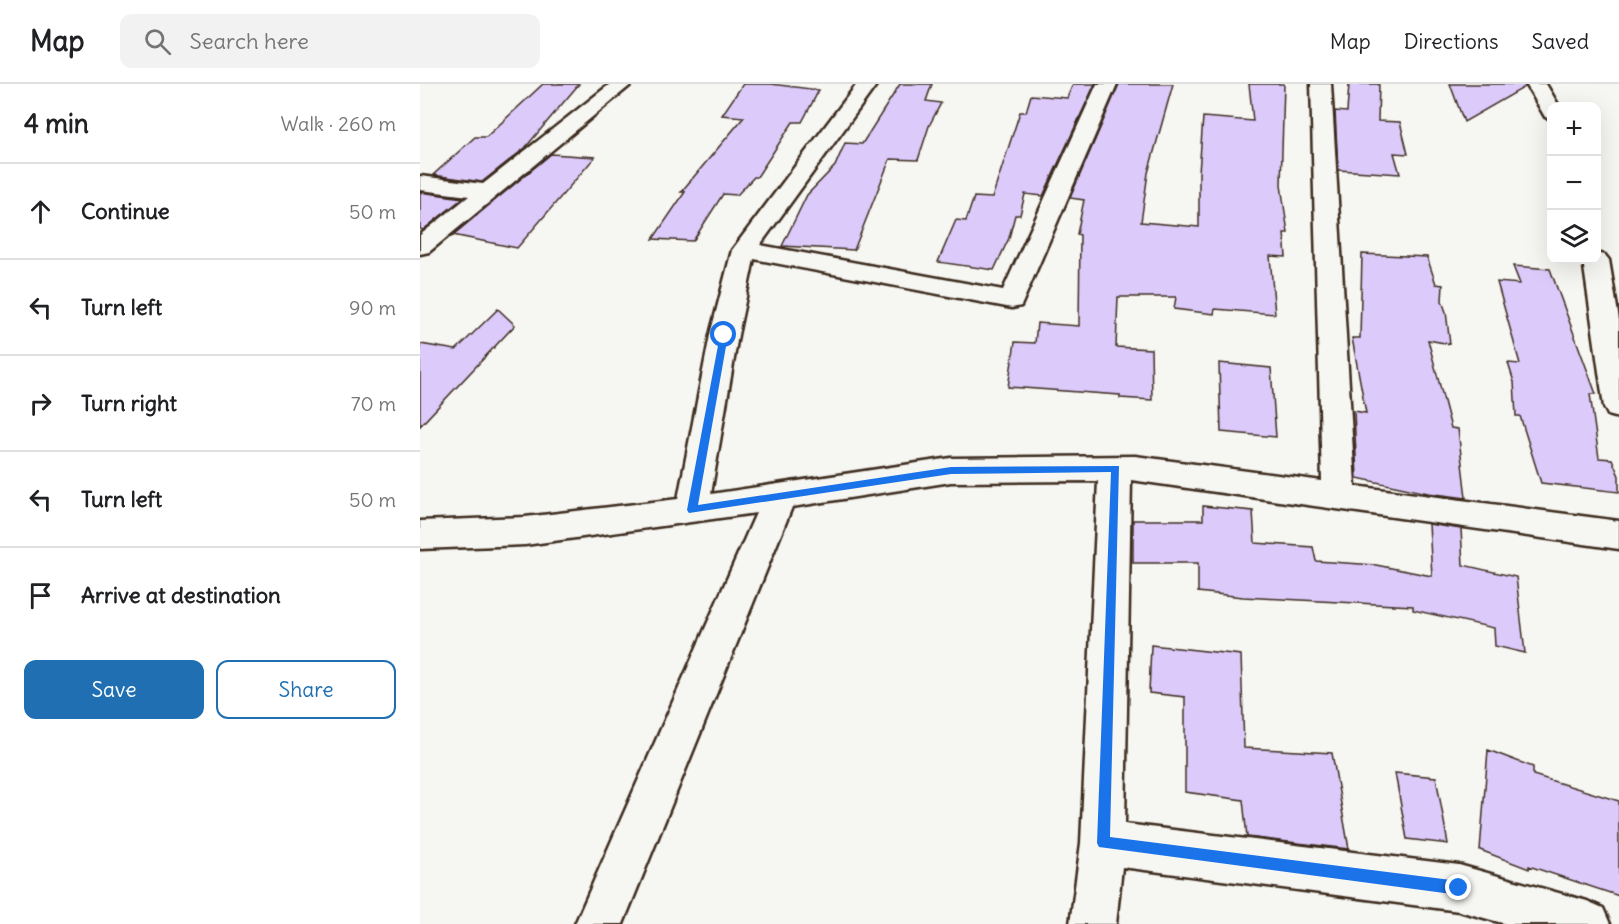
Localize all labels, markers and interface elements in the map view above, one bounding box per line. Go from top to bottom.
search box [120,14,540,68]
text: Map [30,23,84,59]
icon: search [141,25,174,58]
text: Search here [189,27,309,55]
text: Map [1330,28,1371,55]
text: Directions [1404,28,1498,55]
text: Saved [1531,28,1589,55]
map controls [1547,102,1601,264]
button: + [1547,102,1601,156]
text: 4 min [24,107,89,140]
text: Walk · 260 m [280,111,396,136]
button: − [1547,156,1601,210]
icon: ahead [24,195,57,228]
text: Continue [81,197,170,225]
text: 50 m [349,199,396,224]
button: layers [1547,210,1601,264]
icon: left [24,291,57,324]
text: Turn left [81,293,162,321]
text: 90 m [349,295,396,320]
route start [710,321,736,347]
icon: right [24,387,57,420]
text: Turn right [81,389,177,417]
text: 70 m [351,391,396,416]
icon: left [24,483,57,516]
text: Turn left [81,485,162,513]
text: 50 m [349,487,396,512]
icon: arrive [24,579,57,612]
text: Arrive at destination [81,581,281,609]
button: Save [24,660,204,719]
button: Share [216,660,396,719]
route end [1445,874,1471,900]

